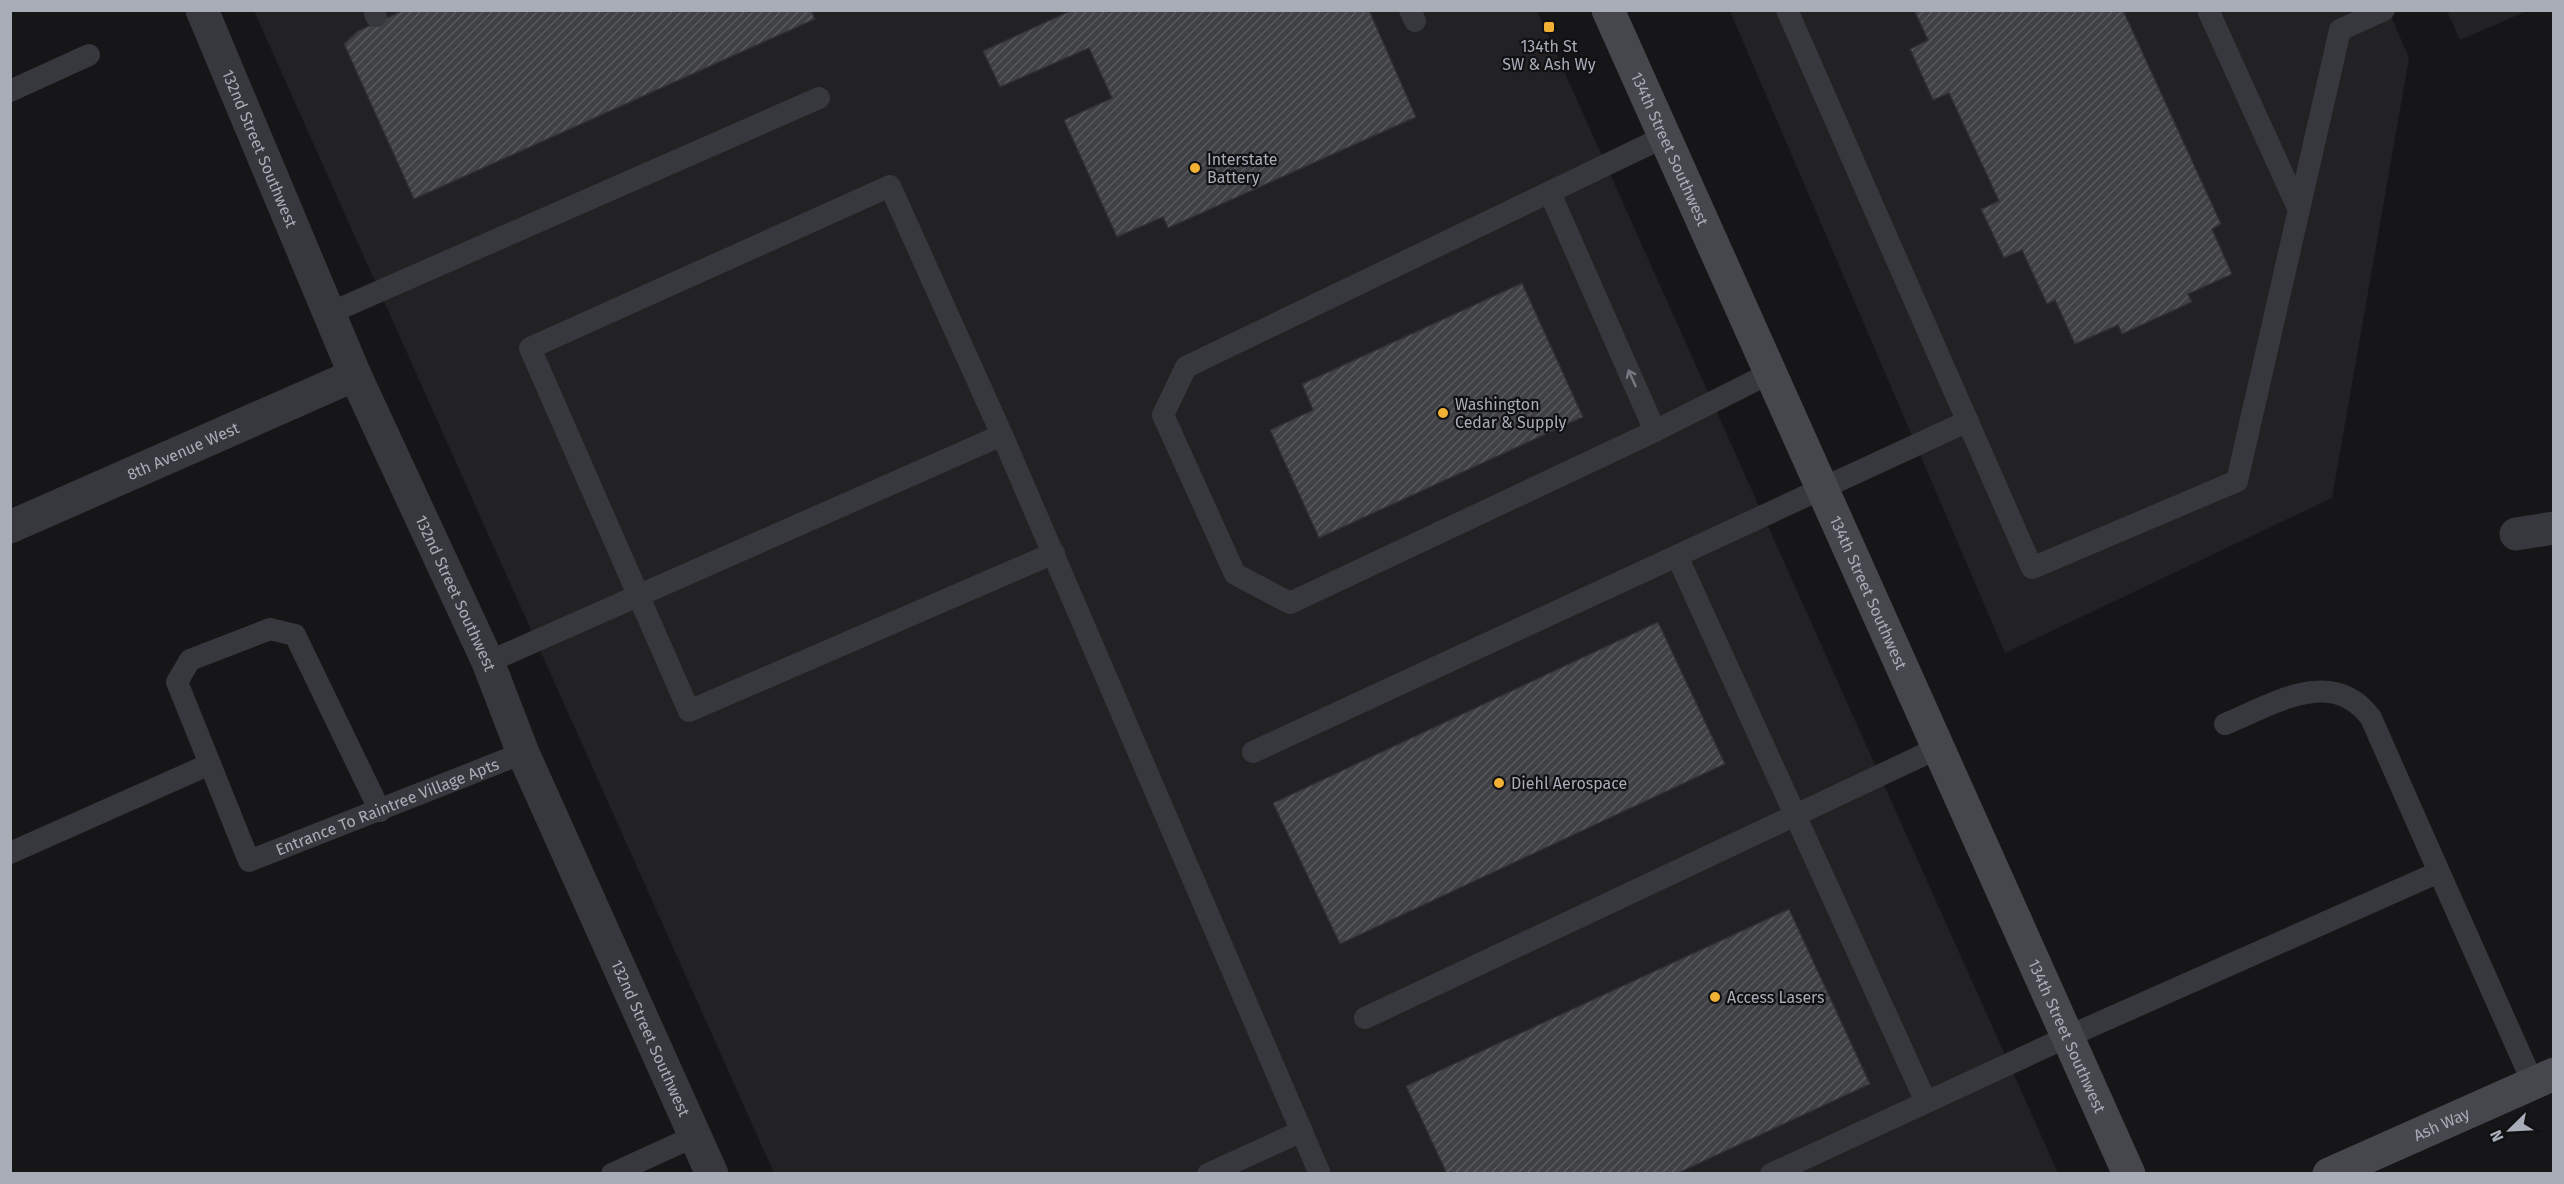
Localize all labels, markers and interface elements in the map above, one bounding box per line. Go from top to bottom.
marker: 134th St SW & Ash Wy [1542,20,1556,34]
place label: 134th St SW & Ash Wy [1502,37,1596,74]
street label: 132nd Street Southwest [218,67,301,231]
street label: 134th Street Southwest [1627,69,1712,229]
place label: Interstate Battery [1207,150,1277,187]
marker: Interstate Battery [1188,161,1202,175]
one-way arrow [1625,369,1636,387]
place label: Washington Cedar & Supply [1455,395,1567,432]
marker: Washington Cedar & Supply [1436,406,1450,420]
street label: 8th Avenue West [124,418,242,484]
street label: 132nd Street Southwest [411,512,500,674]
street label: 134th Street Southwest [1825,513,1911,673]
street label: Entrance To Raintree Village Apts [273,754,502,860]
place label: Diehl Aerospace [1511,774,1627,793]
marker: Diehl Aerospace [1492,776,1506,790]
street label: 134th Street Southwest [2024,956,2110,1116]
street label: 132nd Street Southwest [607,957,694,1120]
place label: Access Lasers [1727,988,1825,1007]
marker: Access Lasers [1708,990,1722,1004]
north arrow [2480,1100,2540,1160]
street label: Ash Way [2411,1104,2473,1145]
text: N [2486,1127,2508,1145]

